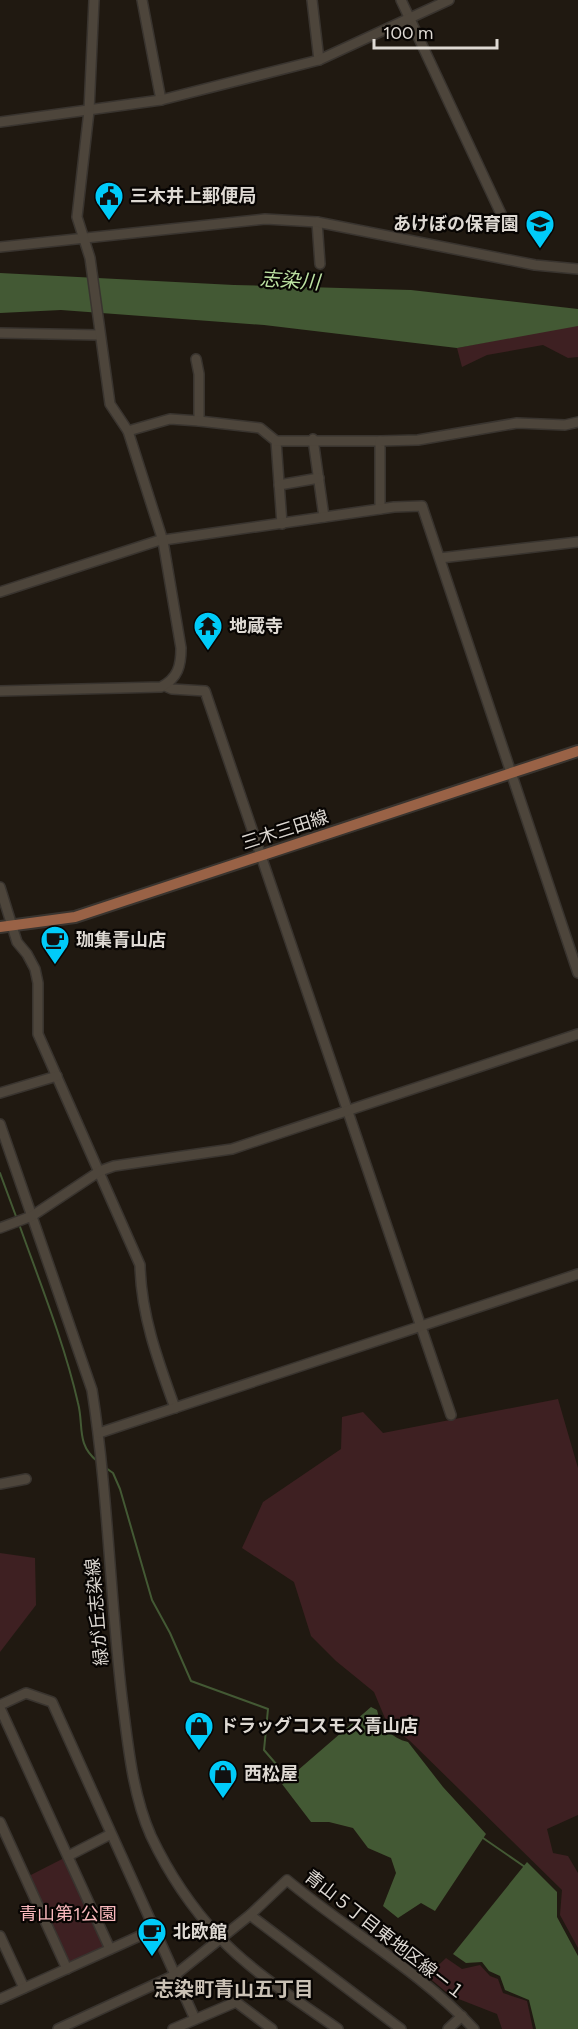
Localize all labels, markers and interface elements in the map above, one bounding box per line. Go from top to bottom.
scale bar [374,12,497,50]
text: 100 m [383,22,433,44]
public building icon: 三木井上郵便局 [93,180,125,222]
place label: 三木井上郵便局 [130,185,256,207]
school or university icon: あけぼの保育園 [524,208,556,250]
place label: あけぼの保育園 [393,213,519,235]
water label: 志染川 [259,266,323,294]
temple icon: 地蔵寺 [192,610,224,652]
place label: 地蔵寺 [229,615,283,637]
street label: 三木三田線 [239,806,331,854]
cafe icon: 珈集青山店 [39,924,71,966]
place label: 珈集青山店 [76,929,166,951]
street label: 緑が丘志染線 [81,1557,113,1667]
shop icon: ドラッグコスモス青山店 [183,1710,215,1752]
place label: ドラッグコスモス青山店 [220,1715,418,1737]
shop icon: 西松屋 [207,1758,239,1800]
place label: 西松屋 [244,1763,298,1785]
street label: 青山５丁目東地区線ー１ [300,1865,470,2005]
park label: 青山第1公園 [19,1903,117,1925]
cafe icon: 北欧館 [136,1916,168,1958]
place label: 北欧館 [173,1921,227,1943]
district label: 志染町青山五丁目 [154,1977,314,2001]

